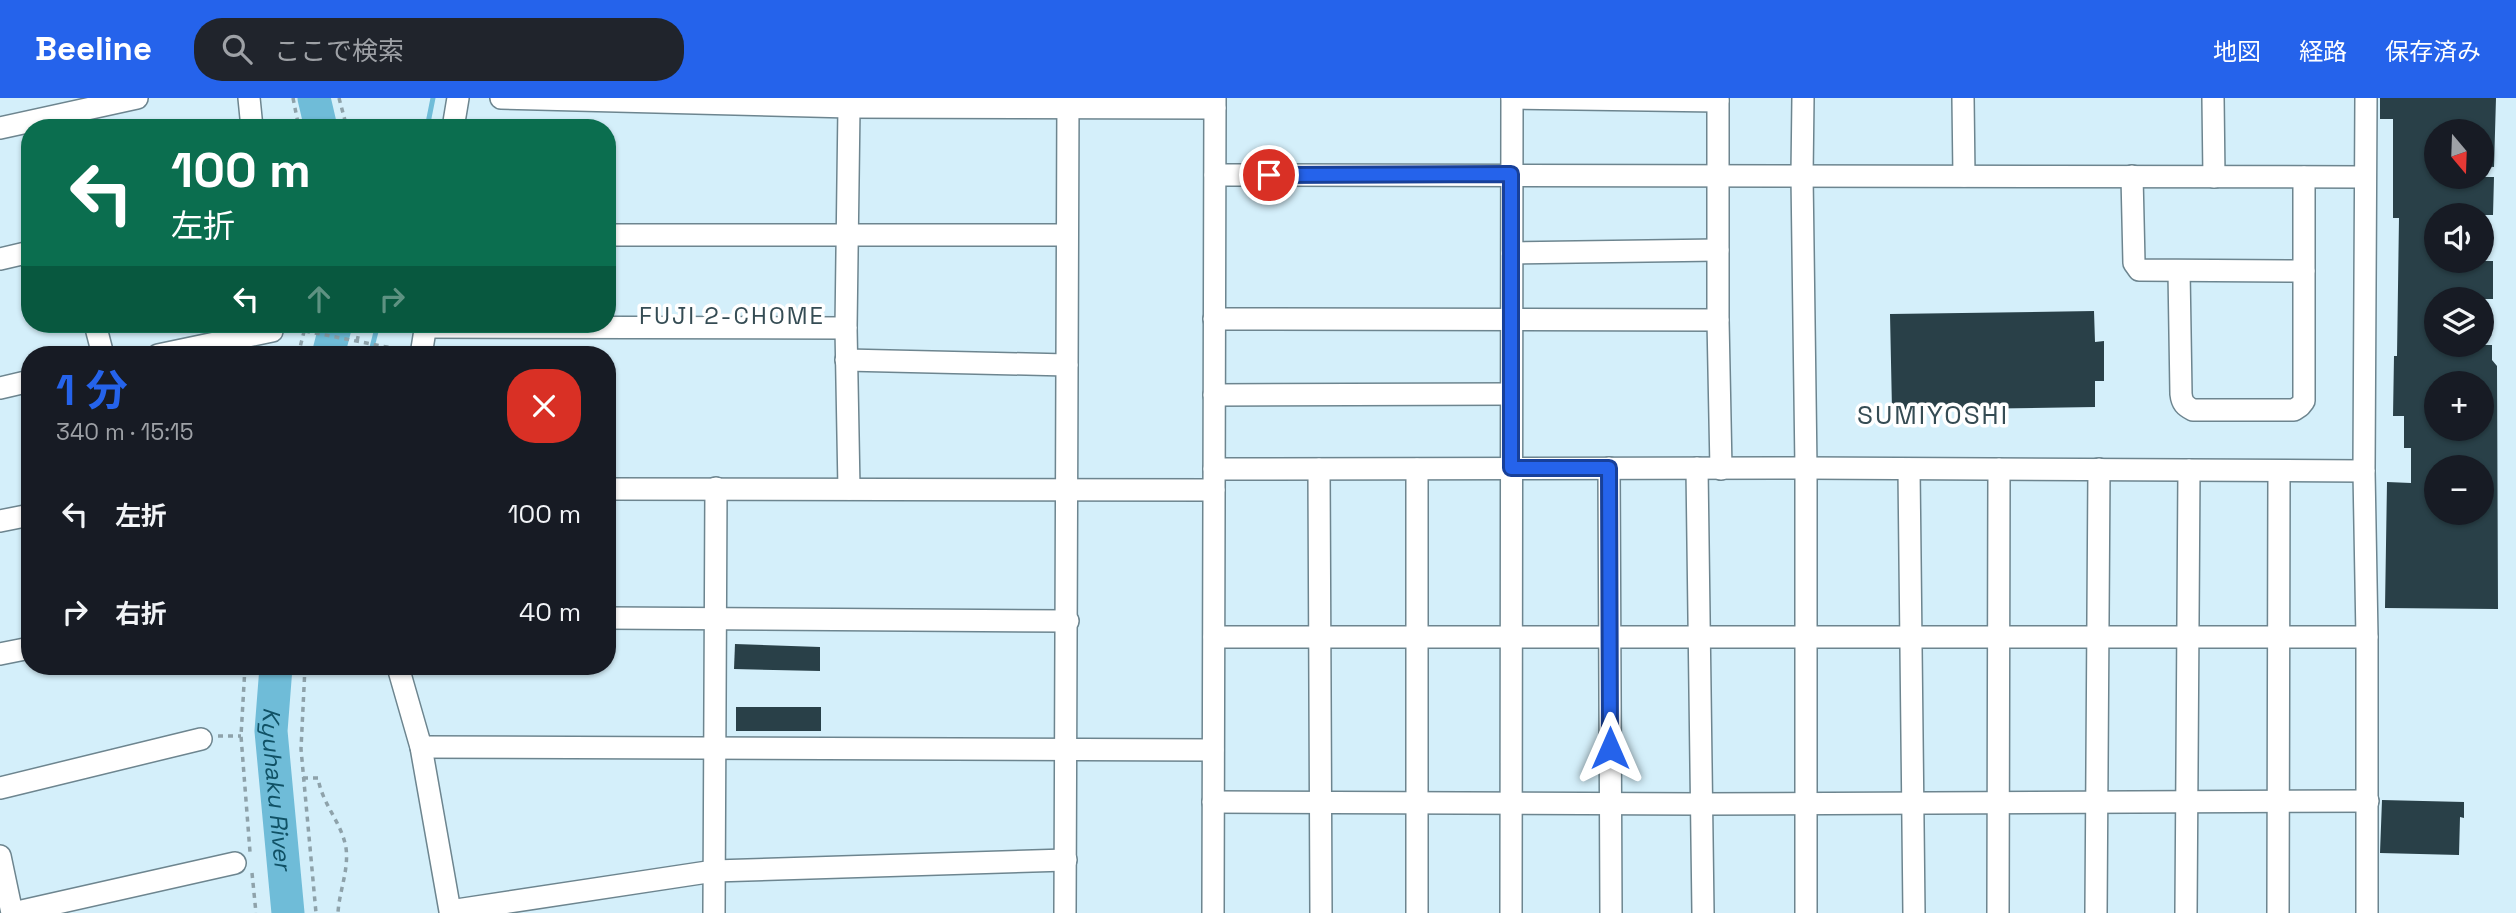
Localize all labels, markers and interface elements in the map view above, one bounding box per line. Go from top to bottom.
search box [194,18,684,81]
text: Beeline [35,28,152,70]
icon: search [218,30,256,68]
text: ここで検索 [274,34,404,68]
text: 地図 [2213,36,2261,67]
text: 経路 [2299,36,2347,67]
text: 保存済み [2385,36,2481,67]
north arrow [2424,119,2494,189]
map controls [2424,119,2494,525]
text: 100 m [171,139,311,201]
pin [1239,145,1299,205]
icon: left [56,147,147,238]
icon: arrive [1250,156,1288,194]
button: sound [2424,203,2494,273]
text: 左折 [171,206,235,246]
icon: left [227,280,265,318]
icon: ahead [300,280,338,318]
icon: right [373,280,411,318]
button: layers [2424,287,2494,357]
district label: FUJI 2-CHOME [639,300,825,331]
text: 1 分 [56,364,128,417]
button: close [507,369,581,443]
button: + [2424,371,2494,441]
district label: SUMIYOSHI [1857,398,2009,432]
text: 340 m · 15:15 [56,417,193,447]
button: − [2424,455,2494,525]
icon: left [56,495,94,533]
text: 100 m [508,497,581,531]
text: 左折 [115,499,167,533]
icon: right [56,593,94,631]
text: 40 m [519,595,581,629]
text: 右折 [115,597,167,631]
water label: Kyuhaku River [255,706,300,874]
position arrow [1573,711,1647,785]

